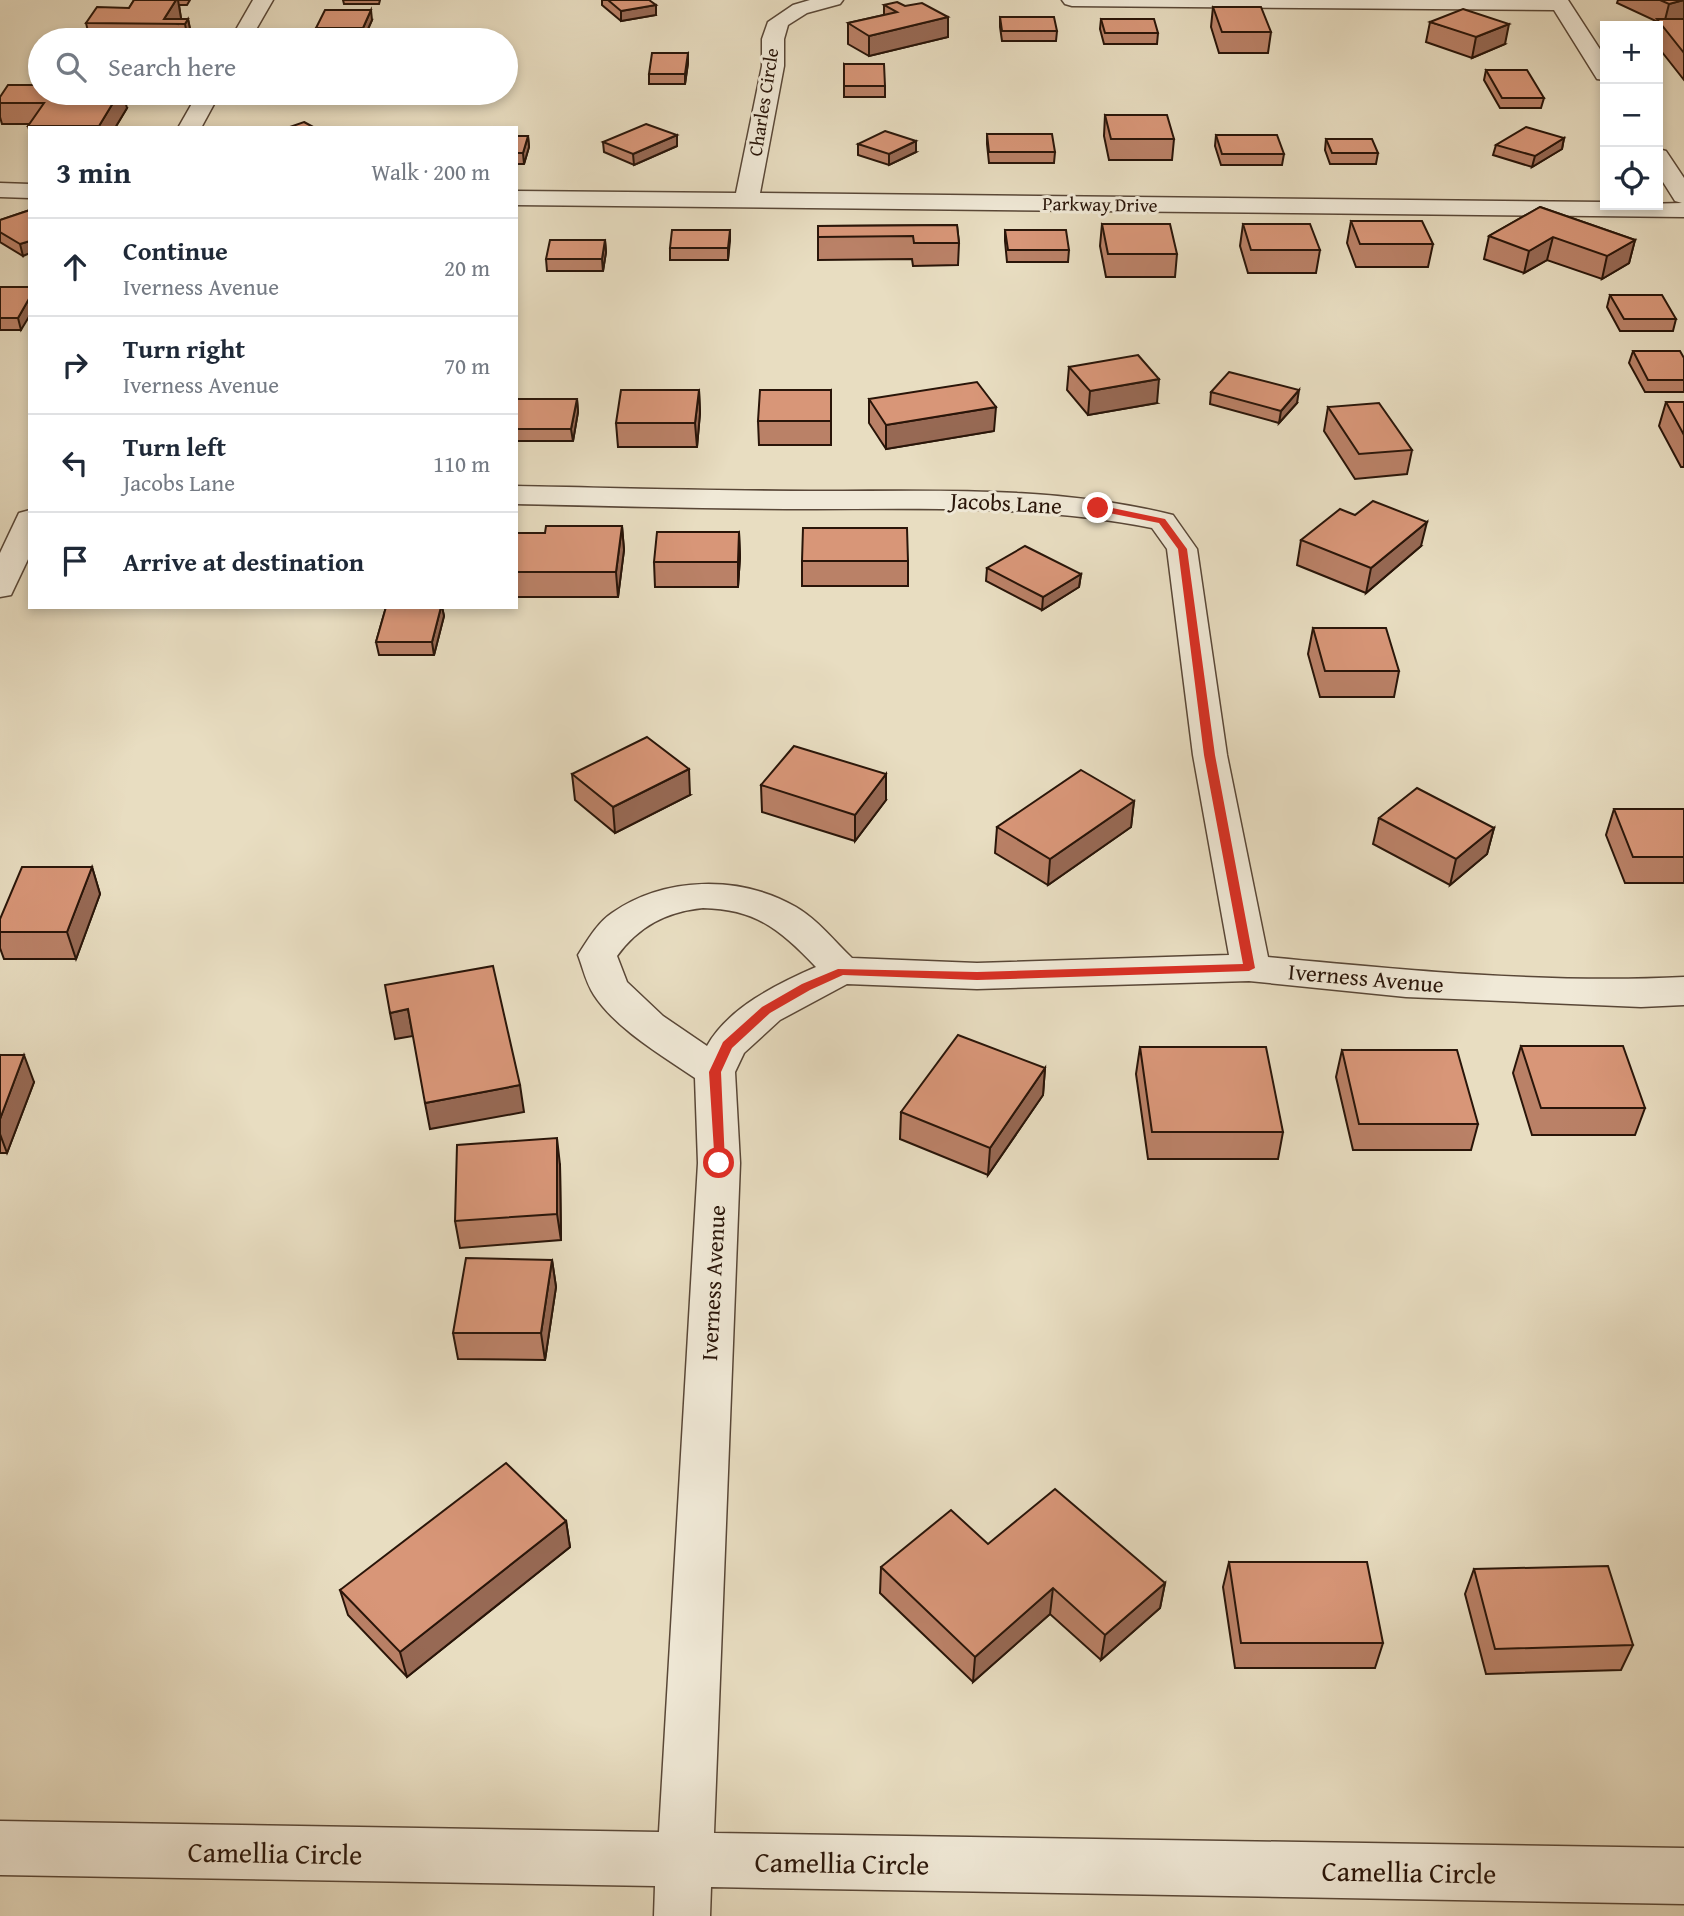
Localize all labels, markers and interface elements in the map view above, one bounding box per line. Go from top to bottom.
map controls [1600,21,1663,210]
button: + [1600,21,1663,84]
search box [28,28,518,105]
street label: Charles Circle [741,46,785,158]
text: Search here [108,47,236,86]
icon: search [52,48,90,86]
button: − [1600,84,1663,147]
button: locate [1600,147,1663,210]
text: 3 min [56,150,131,194]
text: Walk · 200 m [371,155,490,188]
street label: Parkway Drive [1042,189,1158,219]
text: Continue [123,231,228,270]
icon: ahead [56,248,94,286]
text: 20 m [444,251,490,284]
text: Iverness Avenue [123,270,279,303]
text: Turn right [123,329,245,368]
icon: right [56,346,94,384]
text: 70 m [444,349,490,382]
text: Iverness Avenue [123,368,279,401]
text: Turn left [123,427,226,466]
icon: left [56,444,94,482]
text: 110 m [433,447,490,480]
text: Jacobs Lane [123,466,235,499]
street label: Jacobs Lane [946,483,1063,522]
route end [1082,492,1113,523]
icon: arrive [56,542,94,580]
text: Arrive at destination [123,542,364,581]
street label: Iverness Avenue [1287,954,1445,1001]
route start [703,1147,734,1178]
street label: Iverness Avenue [692,1204,733,1362]
street label: Camellia Circle [187,1830,363,1875]
street label: Camellia Circle [754,1840,930,1885]
street label: Camellia Circle [1321,1849,1497,1894]

